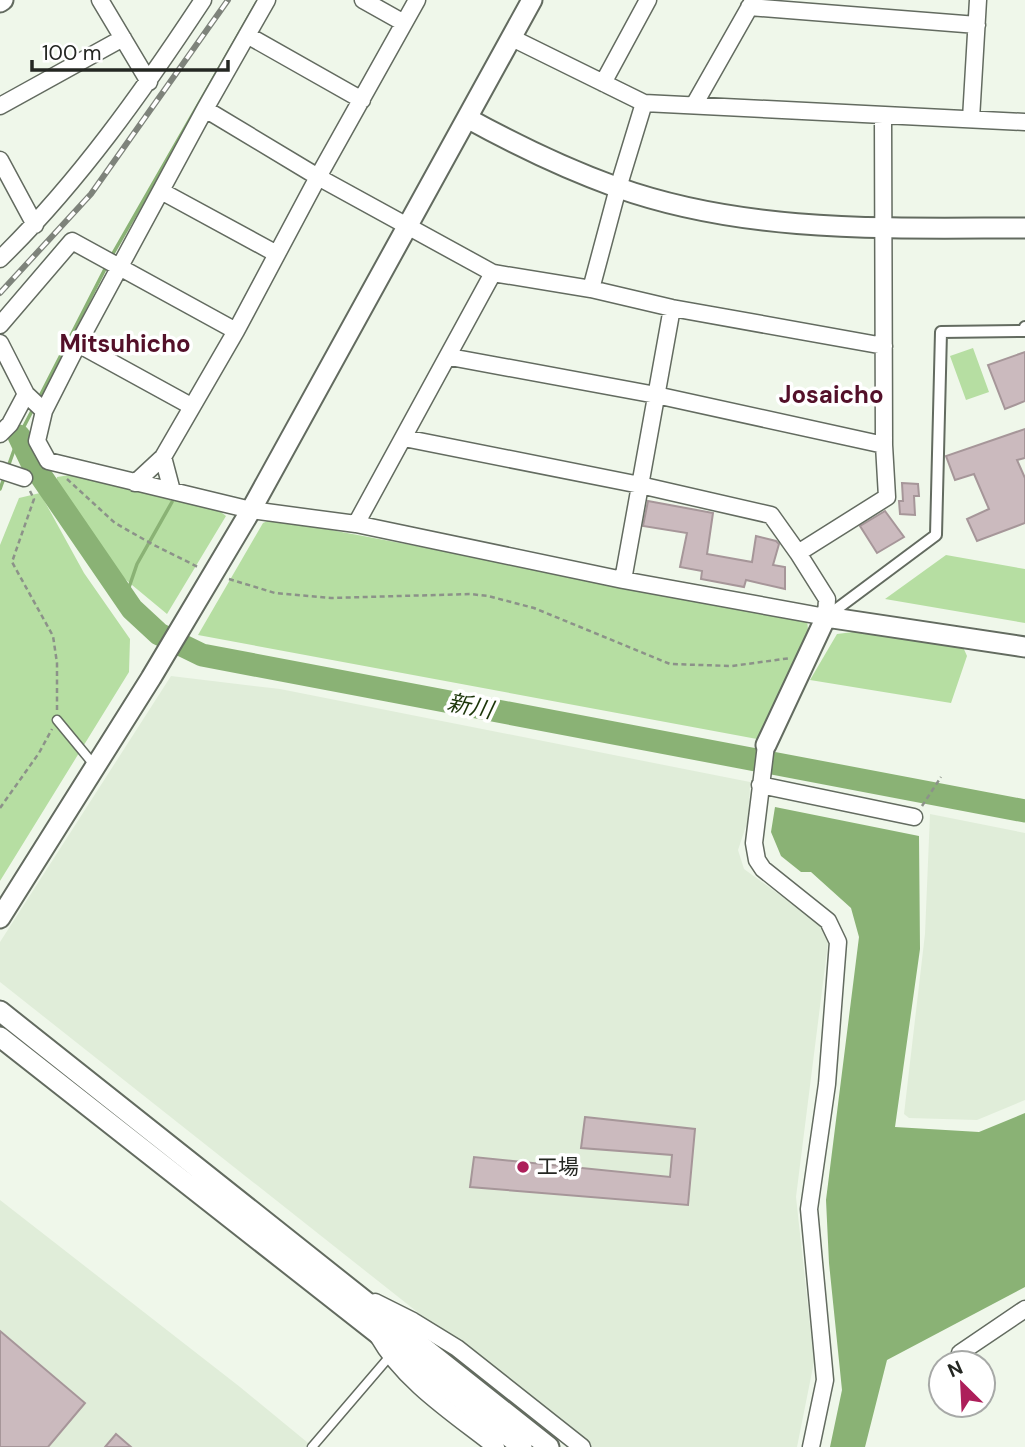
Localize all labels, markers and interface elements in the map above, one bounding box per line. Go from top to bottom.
scale bar [32,28,228,72]
text: 100 m [42,39,102,67]
district label: Mitsuhicho [59,328,191,359]
district label: Josaicho [778,379,884,410]
water label: 新川 [445,687,498,726]
place label: 工場 [537,1153,579,1181]
marker: 工場 [515,1159,531,1175]
north arrow [927,1349,997,1419]
text: N [944,1355,967,1383]

